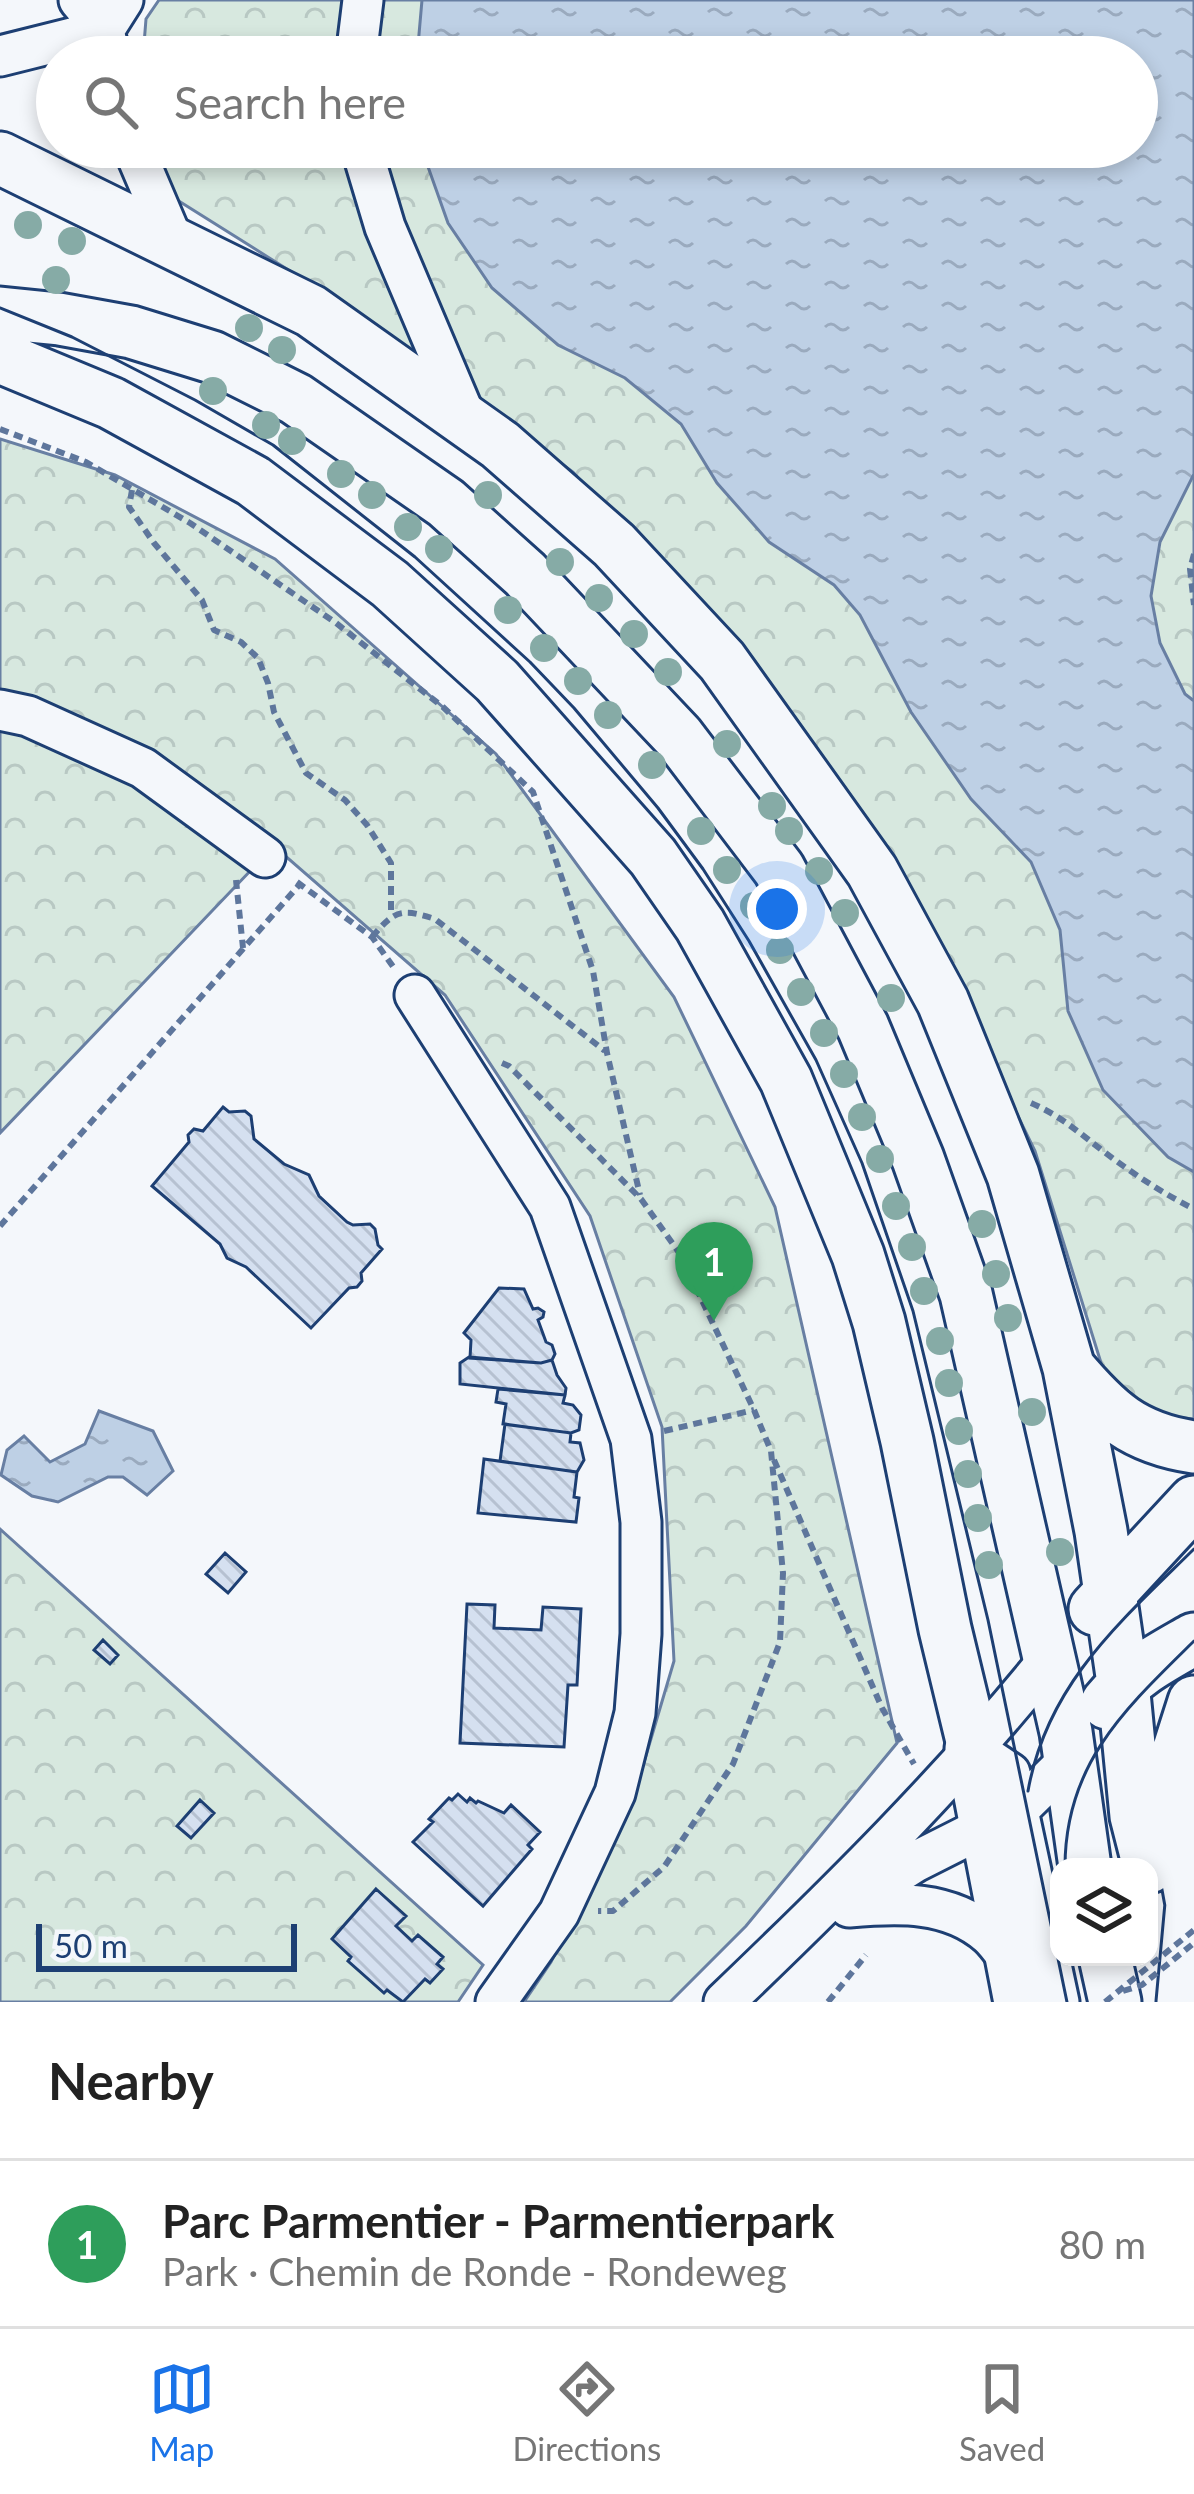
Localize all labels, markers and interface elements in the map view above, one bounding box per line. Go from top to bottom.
search box [36,36,1158,168]
icon: search [78,69,144,135]
text: Search here [174,75,406,129]
your location [747,879,807,939]
pin: 1 [675,1222,753,1321]
map controls [1050,1858,1158,1966]
button: layers [1050,1858,1158,1966]
scale bar [36,1918,297,1971]
text: 50 m [54,1925,128,1965]
text: Nearby [48,2050,214,2111]
text: Parc Parmentier - Parmentierpark [162,2194,834,2248]
text: 1 [76,2221,98,2267]
text: 80 m [1059,2221,1146,2267]
text: Park · Chemin de Ronde - Rondeweg [162,2248,787,2294]
tab: Map [149,2356,215,2468]
tab: Directions [512,2356,661,2468]
tab: Saved [959,2356,1045,2468]

